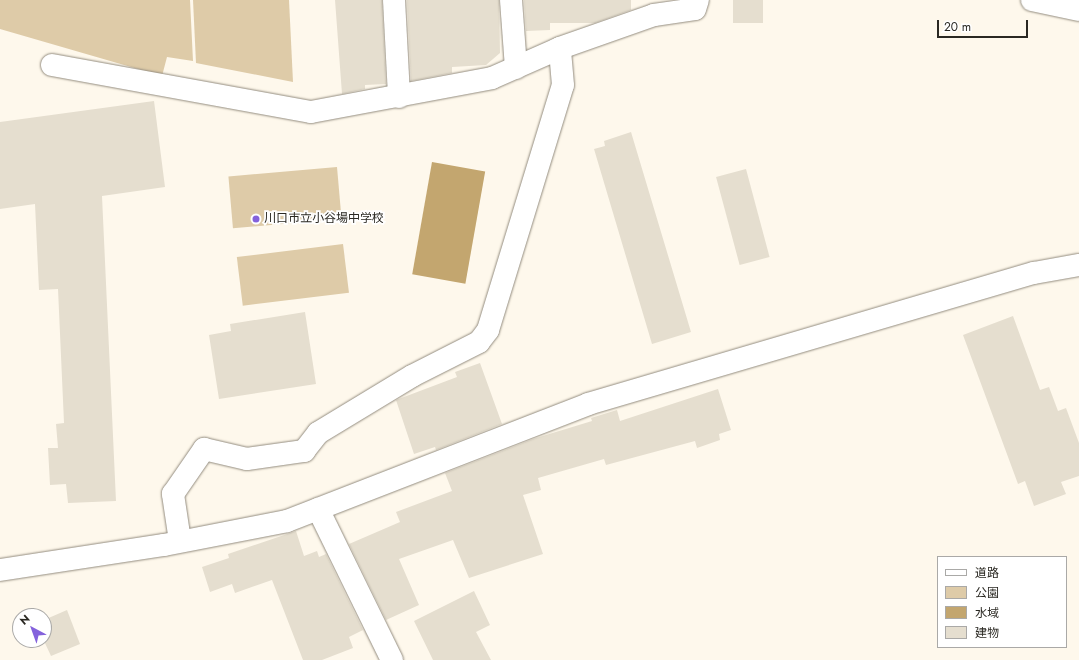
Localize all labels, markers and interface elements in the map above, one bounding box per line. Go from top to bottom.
scale bar [939,12,1030,38]
text: 20 m [944,18,971,36]
place label: 川口市立小谷場中学校 [264,212,384,226]
marker: 川口市立小谷場中学校 [251,214,261,224]
legend [937,556,1067,648]
text: 道路 [975,564,999,582]
text: 公園 [975,584,999,602]
text: 水域 [975,604,999,622]
north arrow [12,608,52,648]
text: N [16,611,33,629]
text: 建物 [975,624,999,642]

